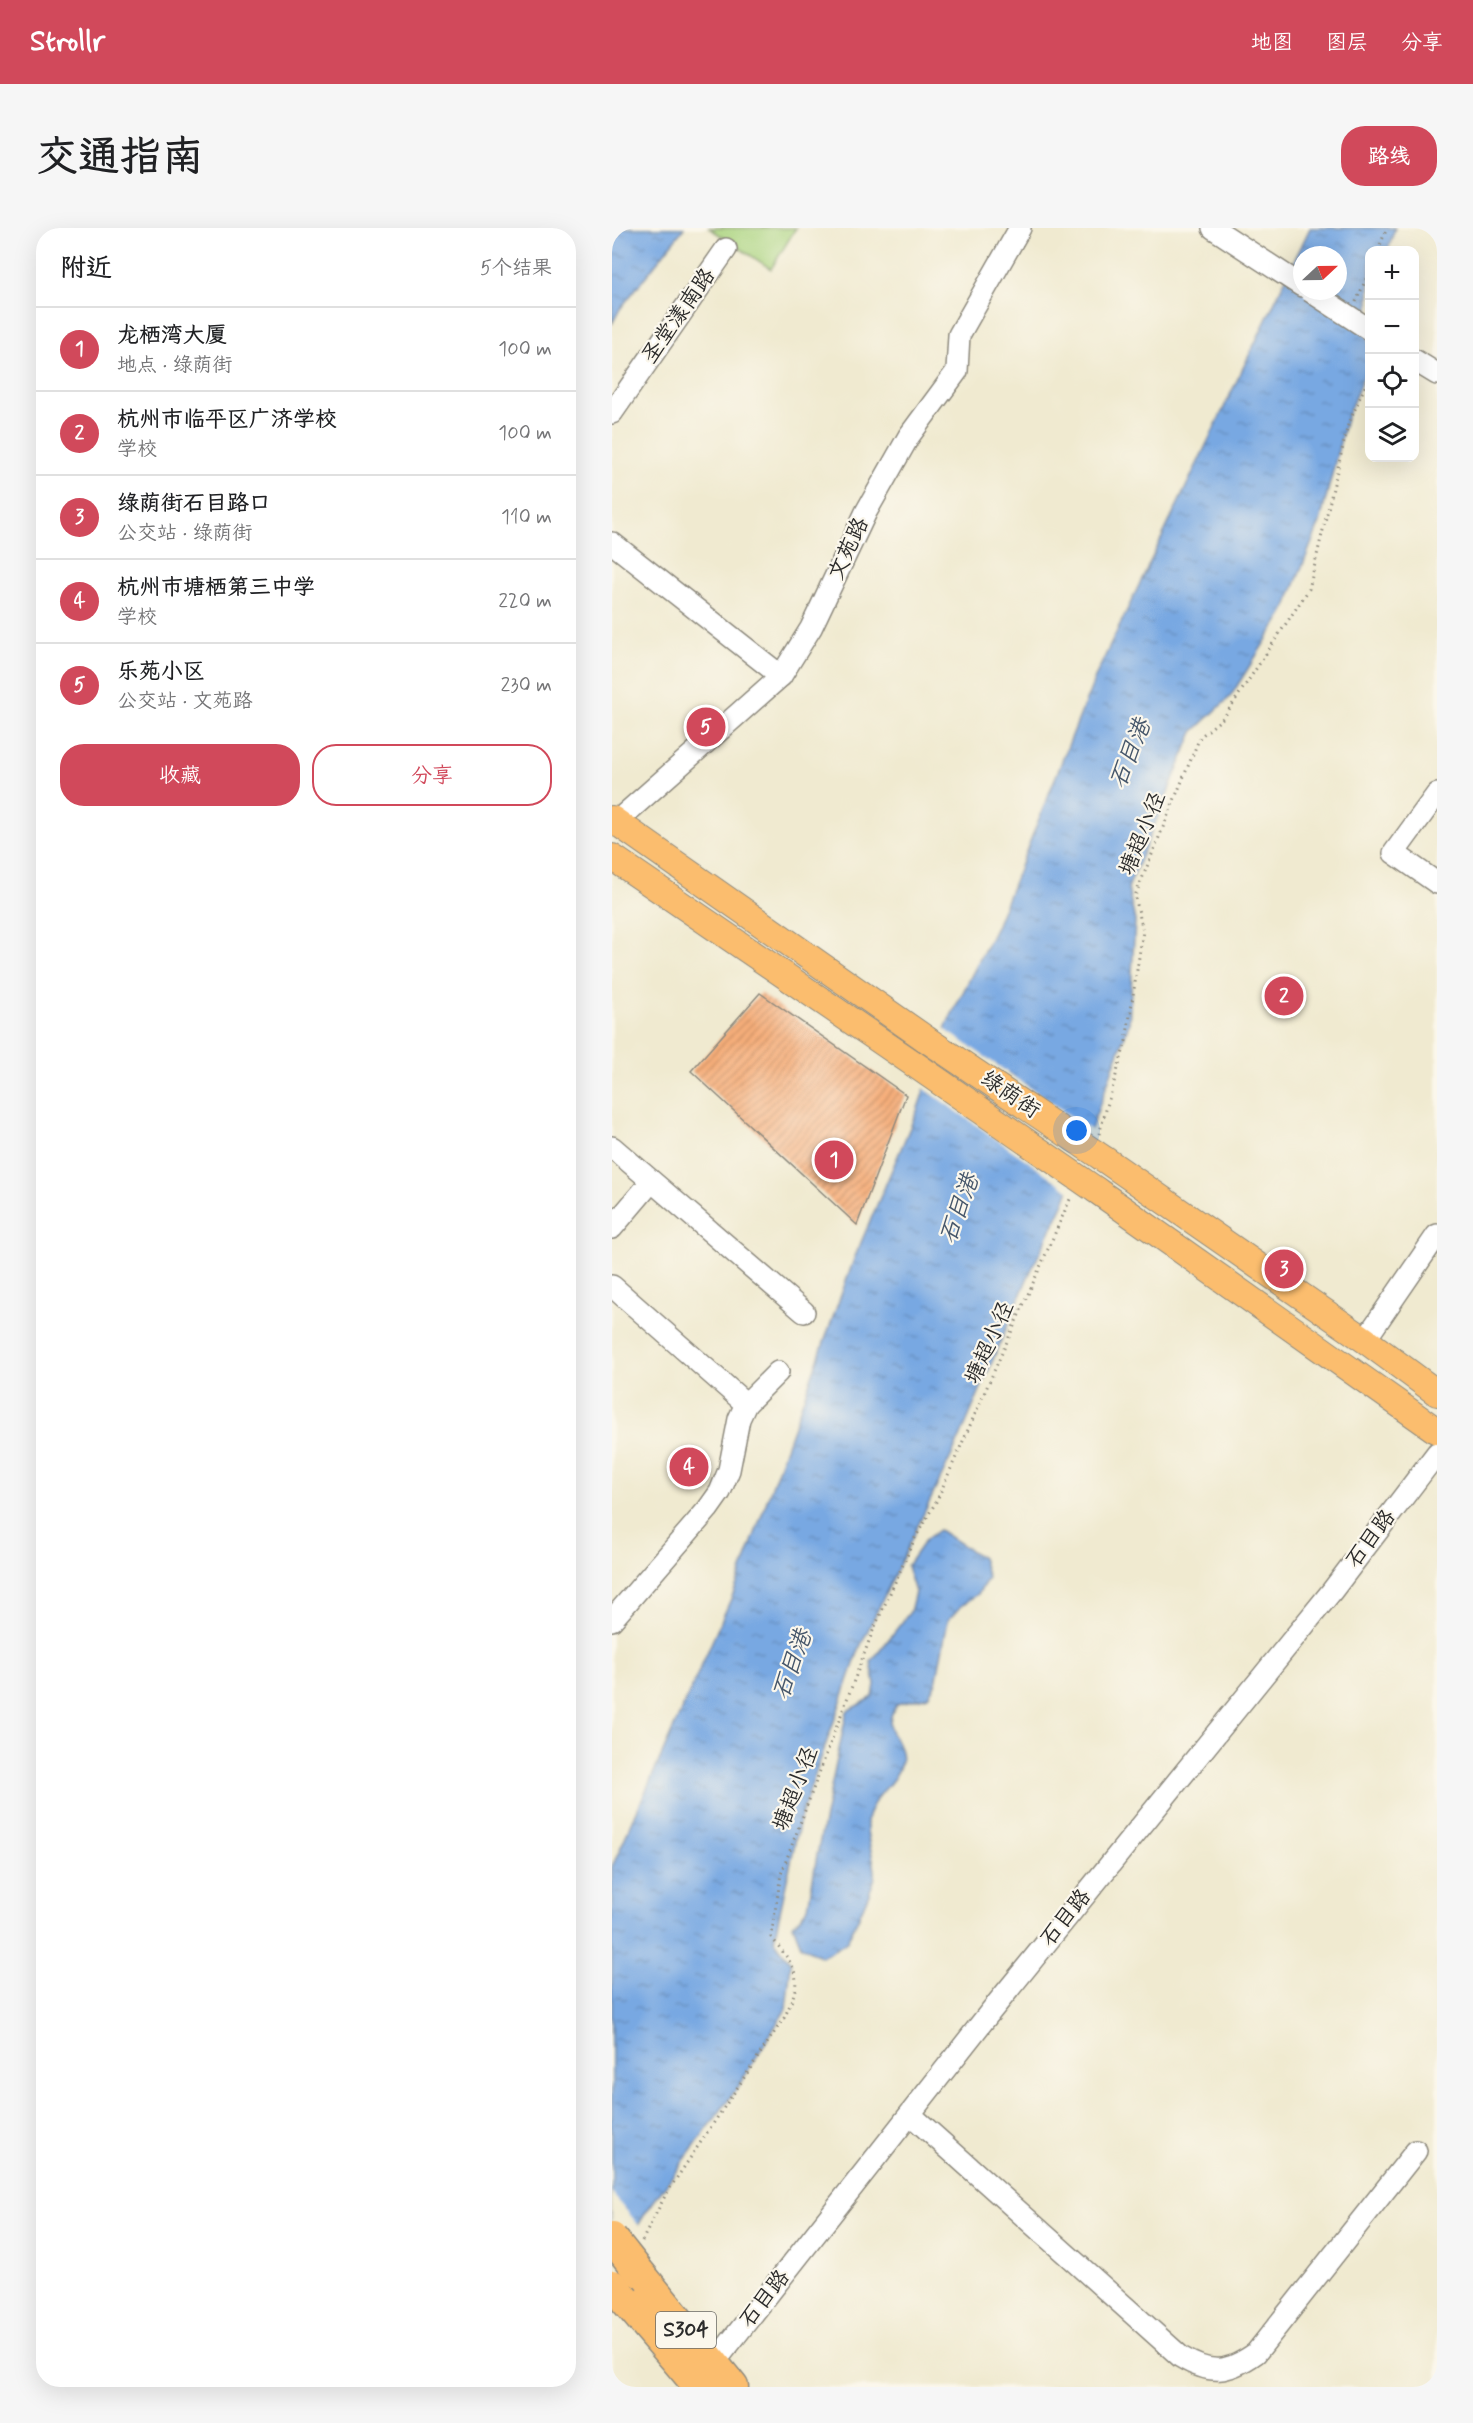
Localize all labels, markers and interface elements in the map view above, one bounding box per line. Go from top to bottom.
text: Strollr [30,24,105,61]
text: 地图 [1251,29,1293,57]
text: 图层 [1326,29,1368,57]
text: 分享 [1401,29,1443,57]
button: 路线 [1341,126,1437,186]
text: 交通指南 [36,131,204,186]
north arrow [1293,246,1347,300]
map controls [1365,246,1419,462]
button: + [1365,246,1419,300]
text: 附近 [60,252,112,286]
text: 5个结果 [480,255,552,282]
street label: 圣堂漾南路 [636,263,722,369]
button: − [1365,300,1419,354]
text: 龙栖湾大厦 [117,322,227,350]
text: 1 [75,336,84,363]
text: 100 m [498,336,552,363]
text: 地点 · 绿荫街 [117,352,232,379]
button: locate [1365,354,1419,408]
text: 杭州市临平区广济学校 [117,406,337,434]
button: layers [1365,408,1419,462]
text: 2 [75,420,84,447]
text: 100 m [498,420,552,447]
text: 学校 [117,436,157,463]
text: 绿荫街石目路口 [117,490,271,518]
text: 3 [75,504,84,531]
text: 110 m [501,504,552,531]
street label: 文苑路 [822,513,876,585]
text: 公交站 · 绿荫街 [117,520,252,547]
text: 杭州市塘栖第三中学 [117,574,315,602]
text: 4 [74,588,85,615]
text: 220 m [498,588,552,615]
text: 学校 [117,604,157,631]
text: 乐苑小区 [117,658,205,686]
text: 5 [74,672,86,699]
text: 230 m [500,672,552,699]
text: 公交站 · 文苑路 [117,688,252,715]
pin: 5 [686,704,725,750]
water label: 石目港 [1103,713,1160,793]
button: 收藏 [60,744,300,806]
button: 分享 [312,744,552,806]
street label: 塘超小径 [1114,788,1172,880]
pin: 2 [1264,974,1304,1018]
street label: 绿荫街 [975,1065,1045,1125]
your location [1062,1116,1091,1145]
pin: 1 [814,1138,854,1182]
water label: 石目港 [933,1168,988,1248]
pin: 3 [1264,1246,1304,1292]
street label: 塘超小径 [959,1297,1021,1389]
pin: 4 [670,1444,709,1490]
street label: 石目路 [1340,1504,1402,1574]
water label: 石目港 [766,1624,821,1704]
street label: 塘超小径 [767,1743,825,1835]
street label: 石目路 [1034,1884,1098,1952]
street label: 石目路 [734,2264,796,2334]
road number: S304 [656,2312,716,2348]

